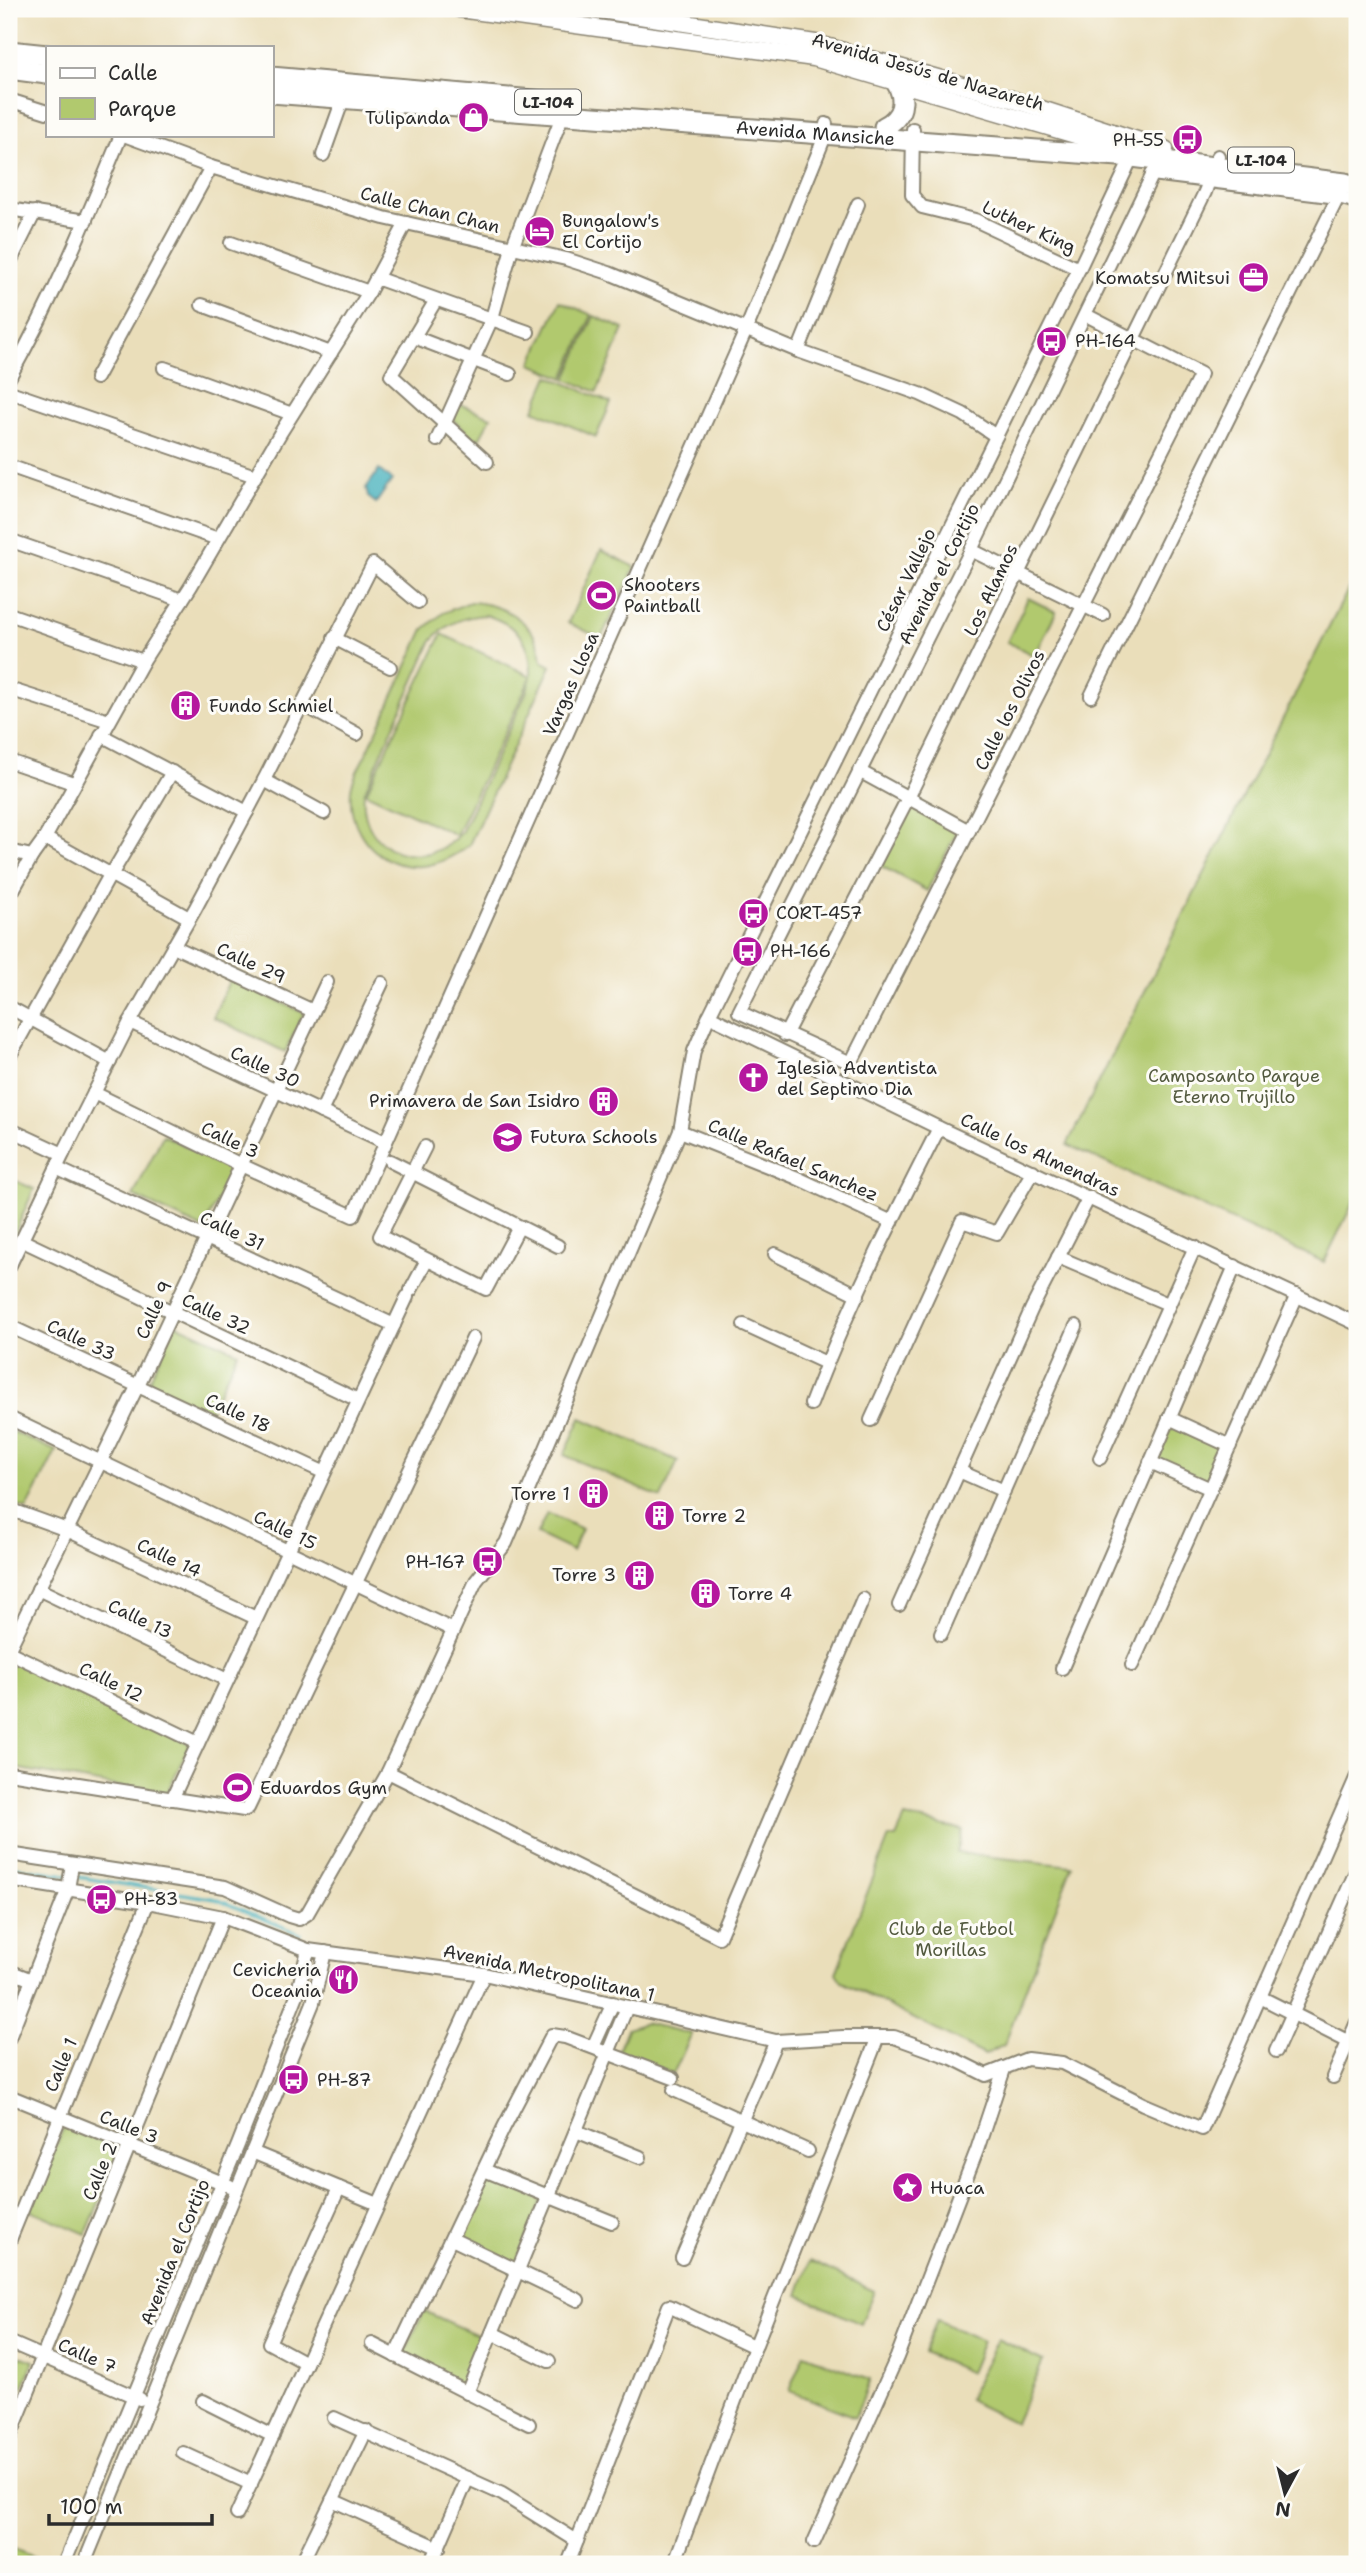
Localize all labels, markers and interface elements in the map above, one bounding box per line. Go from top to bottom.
street label: Avenida Jesús de Nazareth [809,27,1047,117]
legend [46,46,273,136]
text: Calle [108,59,158,87]
road number: LI-104 [515,90,581,114]
text: Parque [108,95,177,123]
shop icon: Tulipanda [456,101,490,135]
place label: Tulipanda [365,106,450,130]
street label: Avenida Mansiche [735,116,896,151]
bus stop icon: PH-55 [1170,123,1204,157]
place label: PH-55 [1113,128,1164,152]
road number: LI-104 [1228,148,1294,172]
street label: Calle Chan Chan [358,181,502,239]
street label: Luther King [978,195,1080,259]
place label: Bungalow's El Cortijo [562,209,659,254]
hotel icon: Bungalow's El Cortijo [522,214,556,248]
office icon: Komatsu Mitsui [1236,261,1270,295]
place label: Komatsu Mitsui [1095,266,1230,290]
bus stop icon: PH-164 [1035,324,1069,358]
place label: PH-164 [1075,329,1136,353]
street label: Avenida el Cortijo [893,499,985,649]
street label: César Vallejo [871,524,941,636]
street label: Los Alamos [958,540,1024,640]
place label: Shooters Paintball [624,573,701,618]
sports icon: Shooters Paintball [584,578,618,612]
street label: Vargas Llosa [537,628,605,740]
street label: Calle los Olivos [969,646,1051,774]
building icon: Fundo Schmiel [169,689,203,723]
place label: Fundo Schmiel [209,694,334,718]
bus stop icon: CORT-457 [736,896,770,930]
place label: CORT-457 [776,901,862,925]
bus stop icon: PH-166 [730,934,764,968]
street label: Calle 29 [213,937,289,989]
place label: PH-166 [770,939,831,963]
street label: Calle 30 [226,1041,304,1093]
place label: Iglesia Adventista del Septimo Dia [777,1056,937,1101]
church icon: Iglesia Adventista del Septimo Dia [737,1061,771,1095]
park label: Camposanto Parque Eterno Trujillo [1148,1064,1320,1109]
building icon: Primavera de San Isidro [586,1084,620,1118]
place label: Primavera de San Isidro [369,1089,580,1113]
street label: Calle los Almendras [956,1108,1124,1202]
street label: Calle Rafael Sanchez [704,1113,882,1207]
street label: Calle 3 [197,1116,263,1164]
school or university icon: Futura Schools [490,1120,524,1154]
place label: Futura Schools [530,1125,658,1149]
street label: Calle 31 [196,1206,268,1256]
street label: Calle 9 [130,1277,178,1343]
street label: Calle 32 [178,1288,254,1340]
street label: Calle 33 [43,1314,119,1366]
street label: Calle 18 [202,1388,274,1438]
building icon: Torre 1 [576,1477,610,1511]
place label: Torre 1 [511,1482,570,1506]
building icon: Torre 2 [642,1499,676,1533]
street label: Calle 15 [250,1504,320,1556]
place label: Torre 2 [682,1504,746,1528]
street label: Calle 14 [133,1533,205,1583]
bus stop icon: PH-167 [471,1545,505,1579]
place label: PH-167 [406,1550,465,1574]
building icon: Torre 3 [622,1558,656,1592]
place label: Torre 3 [552,1563,616,1587]
building icon: Torre 4 [688,1577,722,1611]
place label: Torre 4 [728,1582,792,1606]
street label: Calle 13 [104,1594,176,1644]
street label: Calle 12 [75,1656,147,1708]
sports icon: Eduardos Gym [220,1771,254,1805]
place label: Eduardos Gym [260,1776,387,1800]
bus stop icon: PH-83 [84,1882,118,1916]
place label: PH-83 [124,1887,178,1911]
park label: Club de Futbol Morillas [888,1917,1014,1962]
street label: Avenida Metropolitana 1 [441,1939,657,2007]
place label: Cevicheria Oceania [233,1958,321,2003]
restaurant icon: Cevicheria Oceania [327,1963,361,1997]
street label: Calle 1 [39,2034,83,2096]
bus stop icon: PH-87 [277,2063,311,2097]
place label: PH-87 [317,2068,371,2092]
street label: Calle 3 [96,2104,162,2150]
street label: Calle 2 [77,2138,123,2204]
place icon: Huaca [890,2171,924,2205]
street label: Avenida el Cortijo [135,2175,215,2329]
place label: Huaca [930,2176,984,2200]
street label: Calle 7 [54,2333,120,2379]
north arrow [1250,2458,1320,2528]
scale bar [49,2482,212,2526]
text: 100 m [60,2493,123,2521]
text: N [1274,2496,1292,2523]

